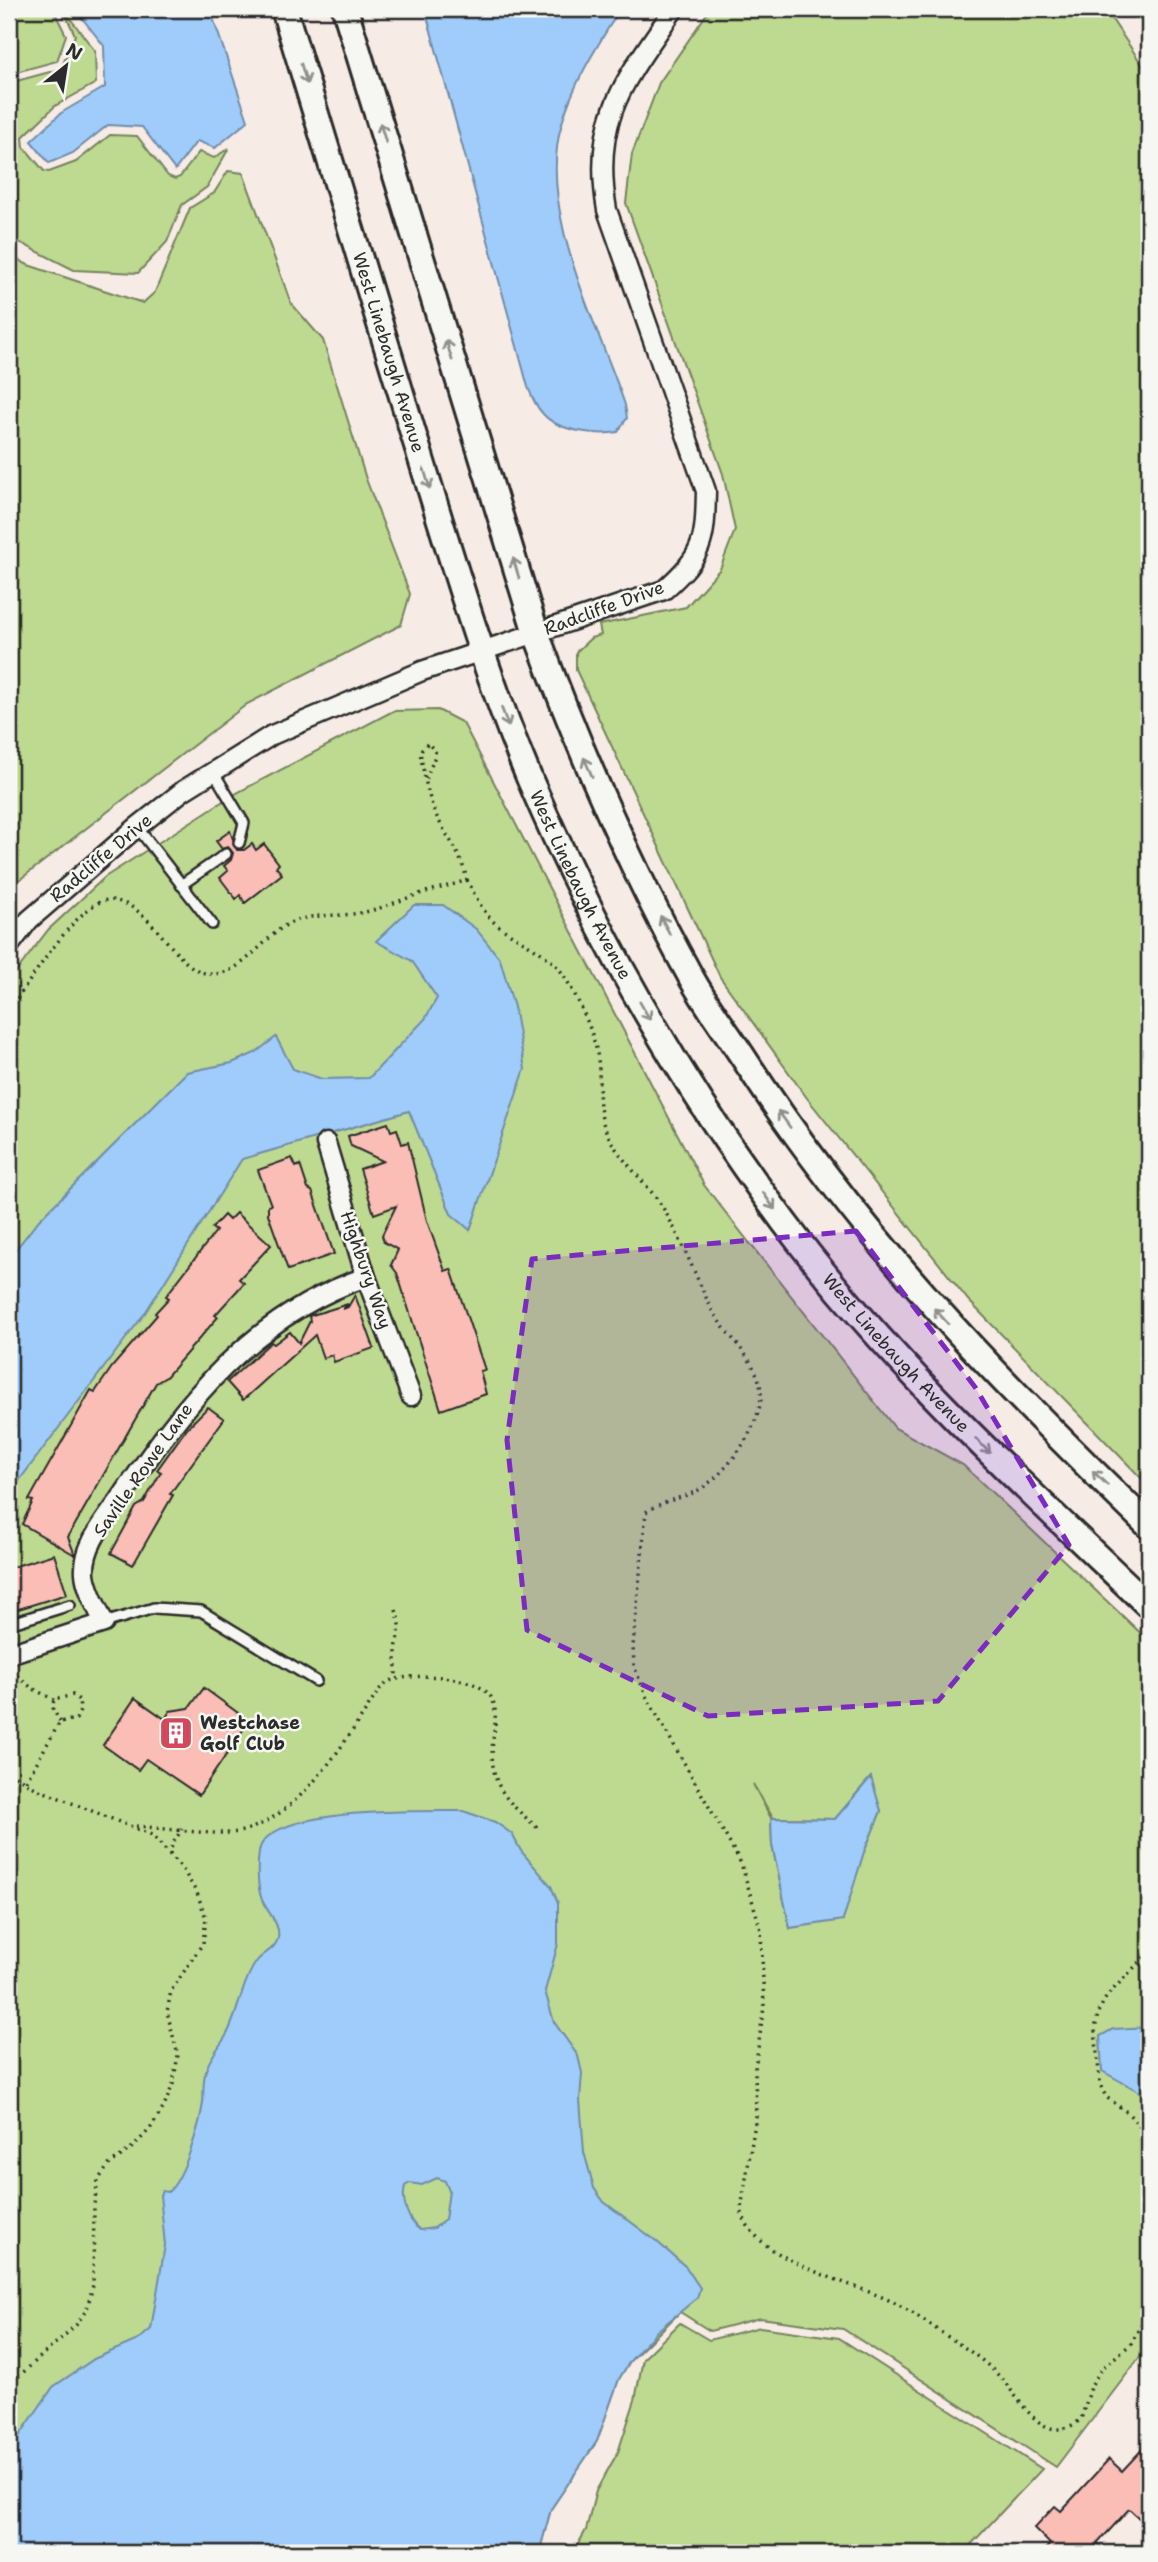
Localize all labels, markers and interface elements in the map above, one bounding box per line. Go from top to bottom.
north arrow [32,32,102,102]
text: N [61,37,87,66]
one-way arrow [298,63,311,85]
one-way arrow [376,122,389,144]
street label: West Linebaugh Avenue [347,249,430,456]
one-way arrow [442,339,455,361]
one-way arrow [422,468,435,490]
one-way arrow [508,557,521,579]
street label: Radcliffe Drive [541,575,667,641]
one-way arrow [500,706,513,727]
one-way arrow [581,757,594,779]
street label: West Linebaugh Avenue [524,787,637,984]
street label: Radcliffe Drive [45,808,157,908]
one-way arrow [657,916,671,936]
one-way arrow [638,1000,652,1020]
one-way arrow [777,1110,791,1129]
one-way arrow [762,1191,776,1210]
street label: Highbury Way [335,1208,397,1332]
street label: West Linebaugh Avenue [817,1268,975,1438]
one-way arrow [932,1308,949,1325]
street label: Saville Rowe Lane [88,1398,198,1542]
one-way arrow [975,1437,992,1454]
one-way arrow [1092,1470,1109,1487]
place label: Westchase Golf Club [200,1711,300,1756]
building icon: Westchase Golf Club [157,1714,195,1752]

